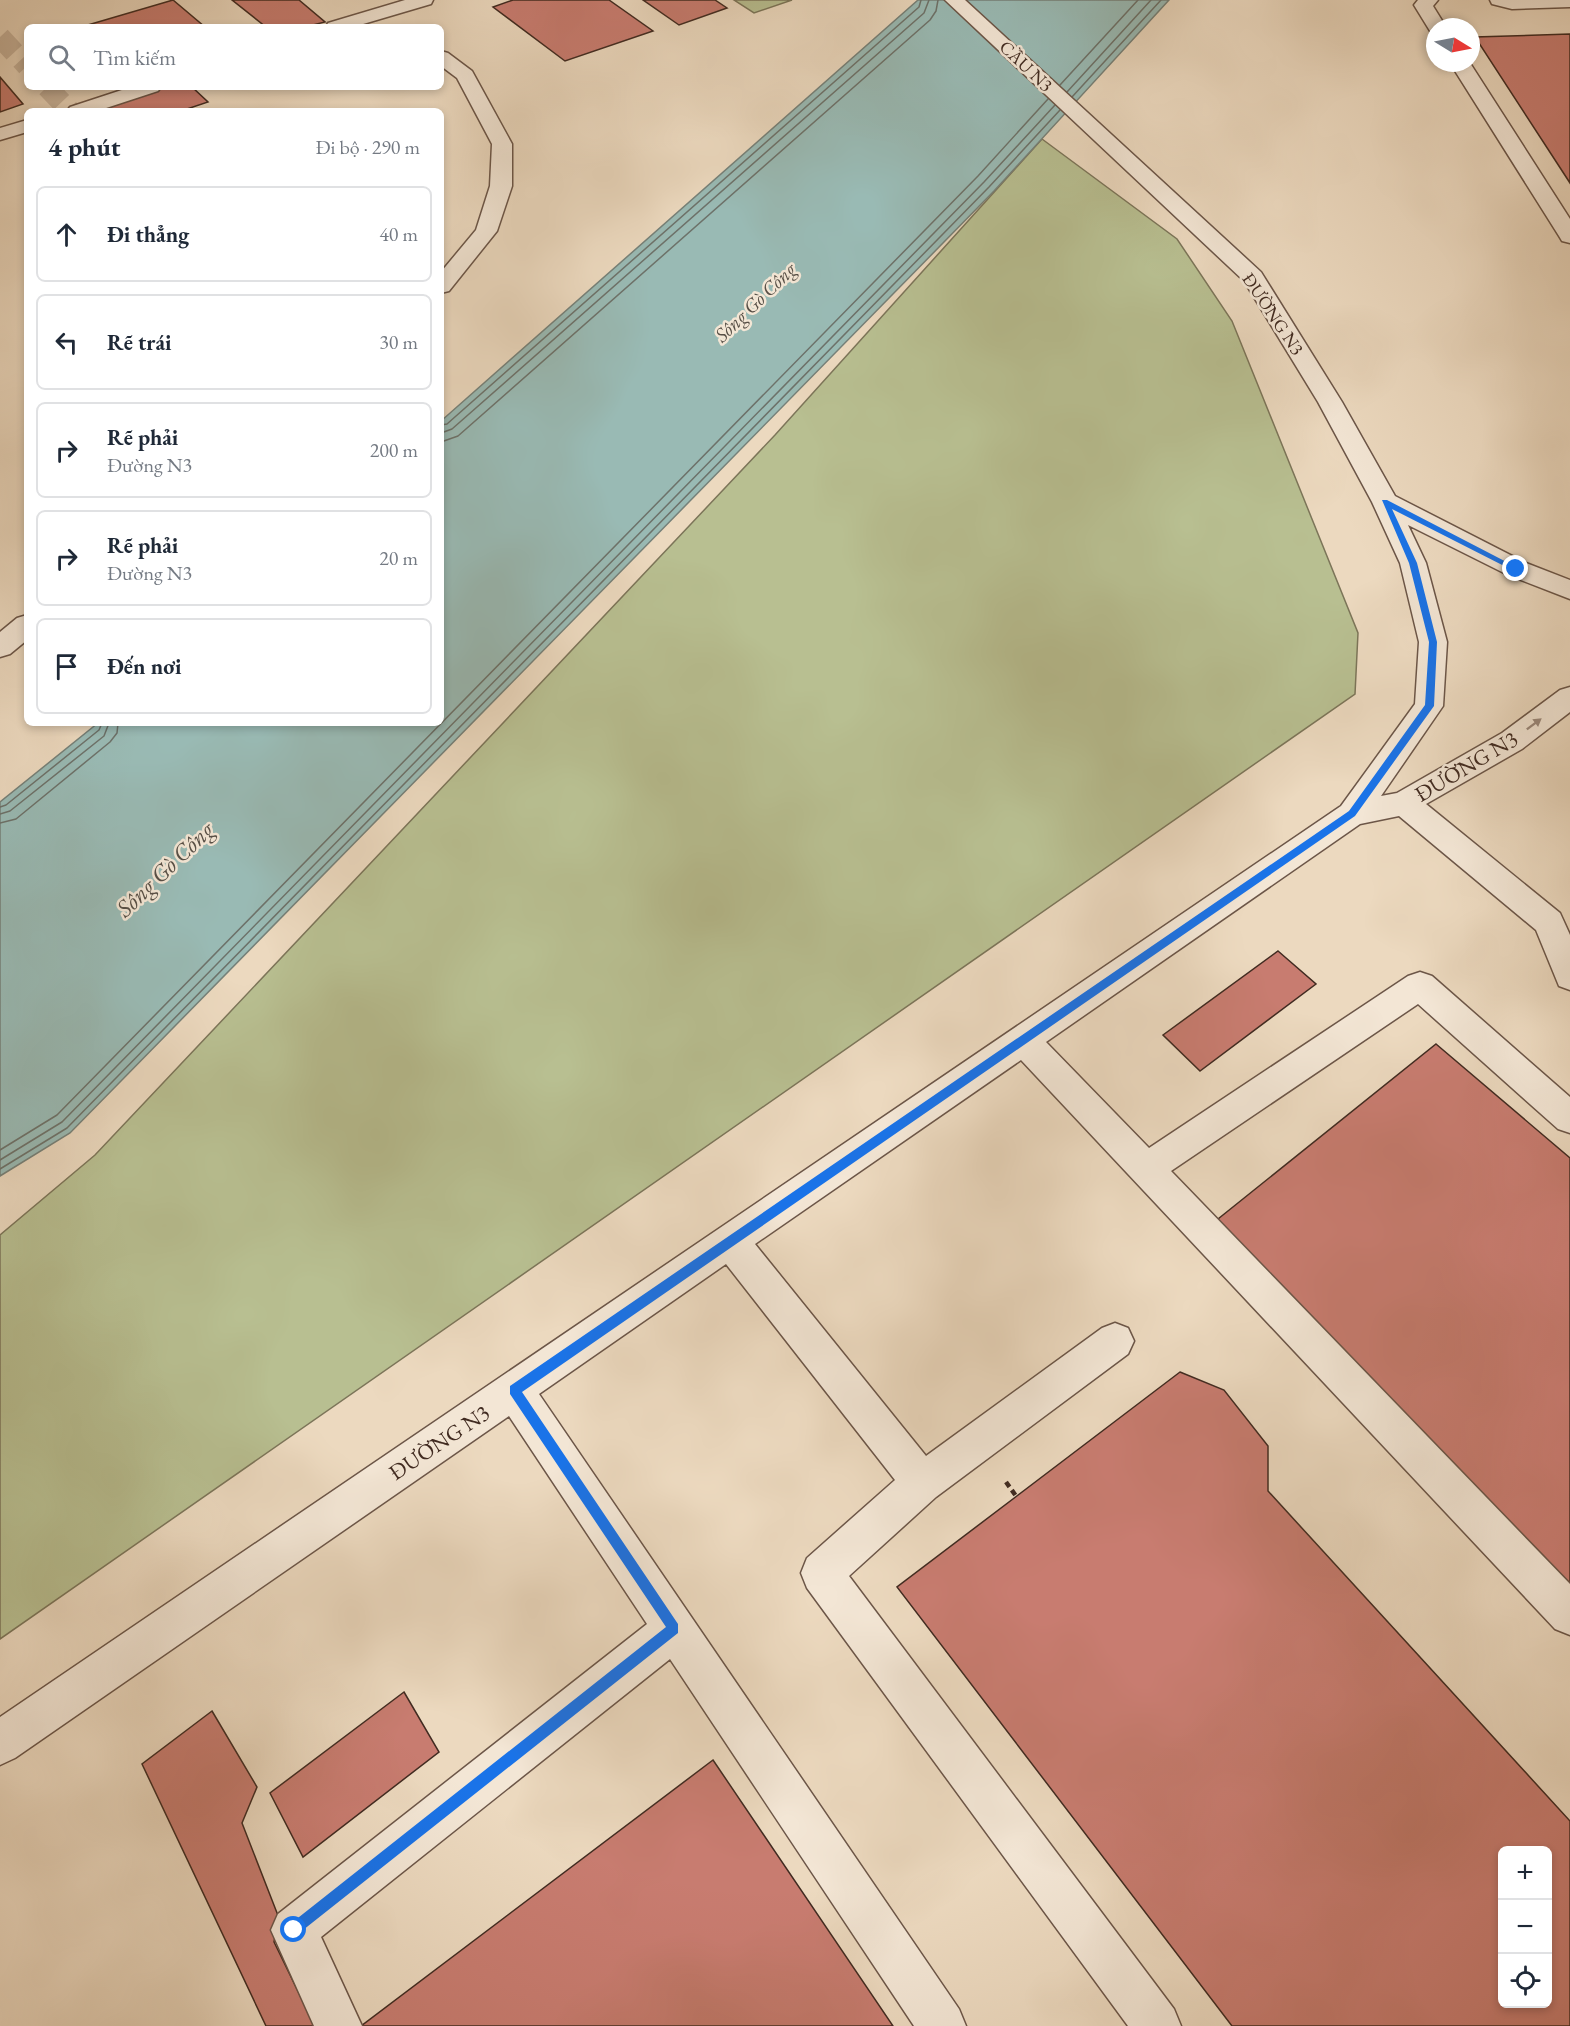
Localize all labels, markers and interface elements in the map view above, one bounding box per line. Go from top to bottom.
north arrow [1426,18,1480,72]
search box [24,24,444,90]
street label: CẦU N3 [995,35,1058,96]
icon: search [45,41,78,74]
text: Tìm kiếm [93,43,176,72]
text: 4 phút [48,130,120,164]
text: Đi bộ · 290 m [315,134,420,160]
icon: ahead [50,218,83,251]
text: Đi thẳng [107,220,189,249]
text: 40 m [379,221,418,247]
water label: Sông Gò Công [708,256,802,348]
street label: ĐƯỜNG N3 [1237,268,1309,359]
icon: left [50,326,83,359]
text: Rẽ trái [107,328,172,357]
text: 30 m [379,329,418,355]
text: Rẽ phải [107,423,178,452]
icon: right [50,434,83,467]
text: 200 m [370,437,418,463]
text: Đường N3 [107,452,192,478]
text: Rẽ phải [107,531,178,560]
icon: right [50,542,83,575]
text: 20 m [379,545,418,571]
route end [1502,555,1528,581]
text: Đường N3 [107,560,192,586]
icon: arrive [50,650,83,683]
text: Đến nơi [107,652,182,681]
one-way arrow [1527,719,1542,731]
street label: ĐƯỜNG N3 [1409,724,1523,809]
water label: Sông Gò Công [108,813,221,924]
street label: ĐƯỜNG N3 [383,1398,495,1487]
map controls [1498,1846,1552,2008]
button: + [1498,1846,1552,1900]
button: − [1498,1900,1552,1954]
route start [280,1916,306,1942]
button: locate [1498,1954,1552,2008]

